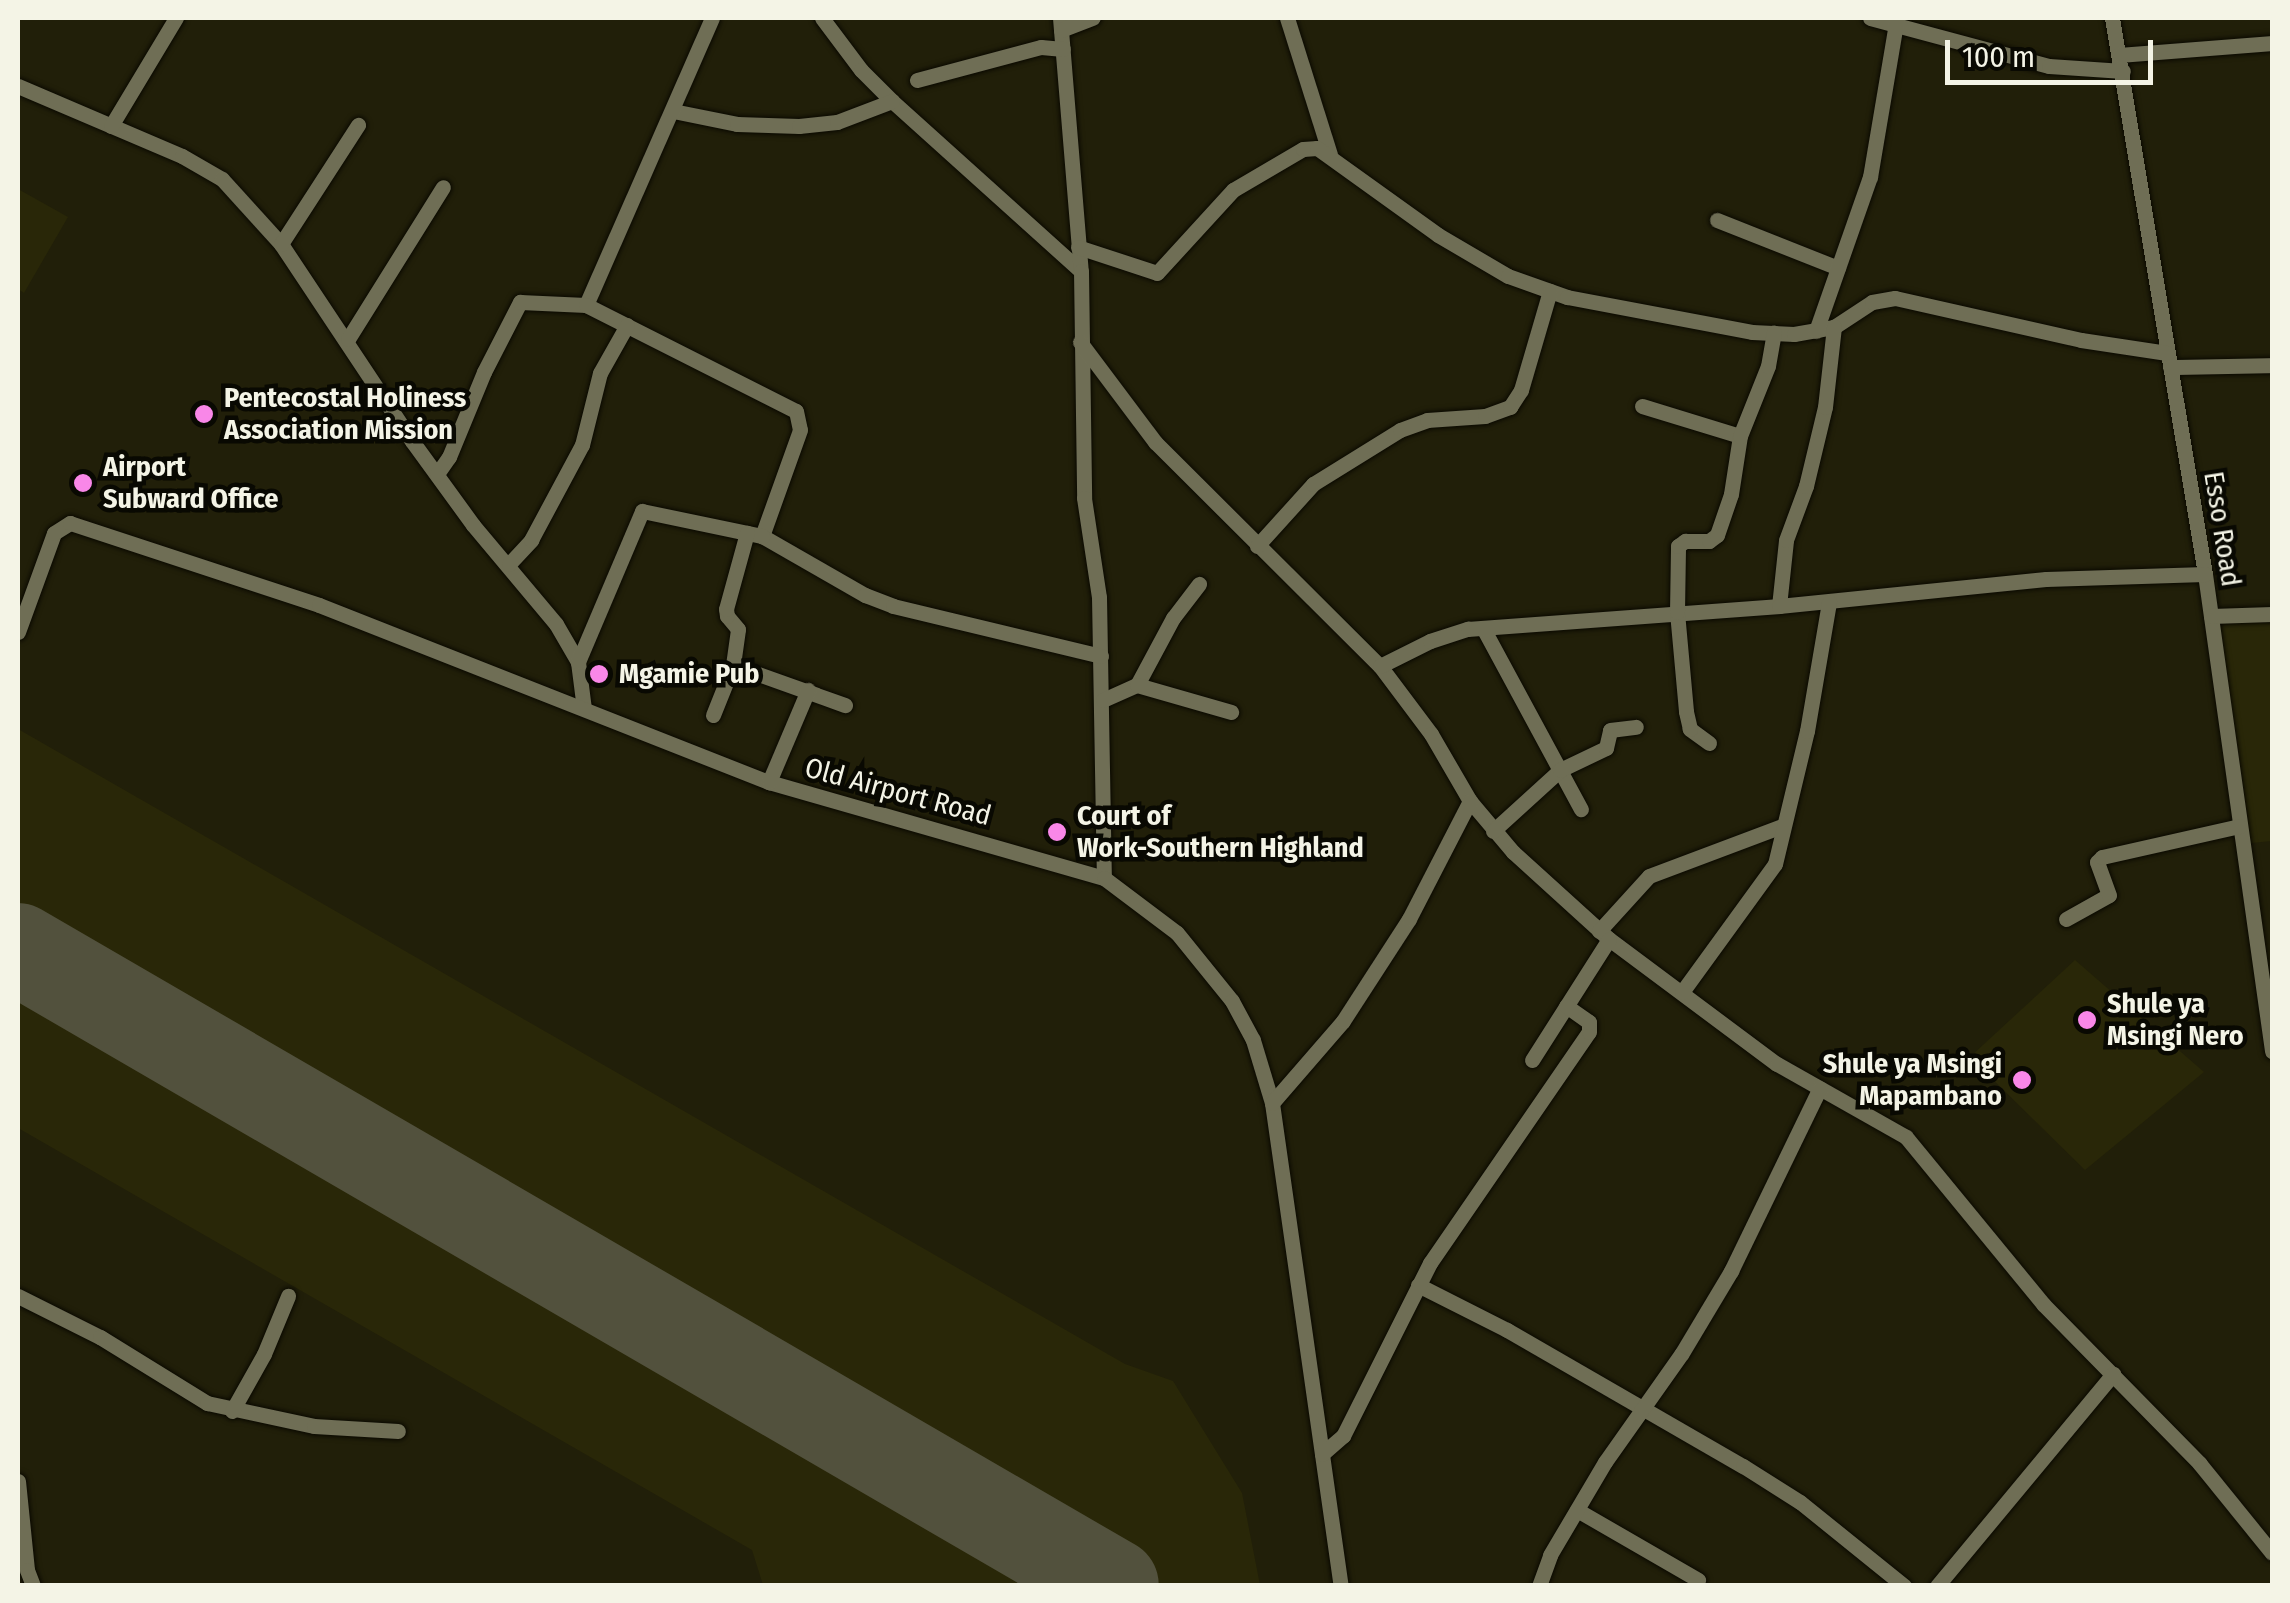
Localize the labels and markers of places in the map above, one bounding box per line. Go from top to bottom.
place label: Pentecostal Holiness Association Mission [224,381,466,447]
marker: Pentecostal Holiness Association Mission [193,403,215,425]
place label: Airport Subward Office [103,450,279,516]
marker: Airport Subward Office [72,472,94,494]
place label: Mgamie Pub [619,657,759,691]
marker: Mgamie Pub [588,663,610,685]
place label: Court of Work-Southern Highland [1077,799,1364,865]
marker: Court of Work-Southern Highland [1046,821,1068,843]
place label: Shule ya Msingi Nero [2107,987,2244,1053]
marker: Shule ya Msingi Nero [2076,1009,2098,1031]
place label: Shule ya Msingi Mapambano [1823,1047,2002,1113]
marker: Shule ya Msingi Mapambano [2011,1069,2033,1091]

